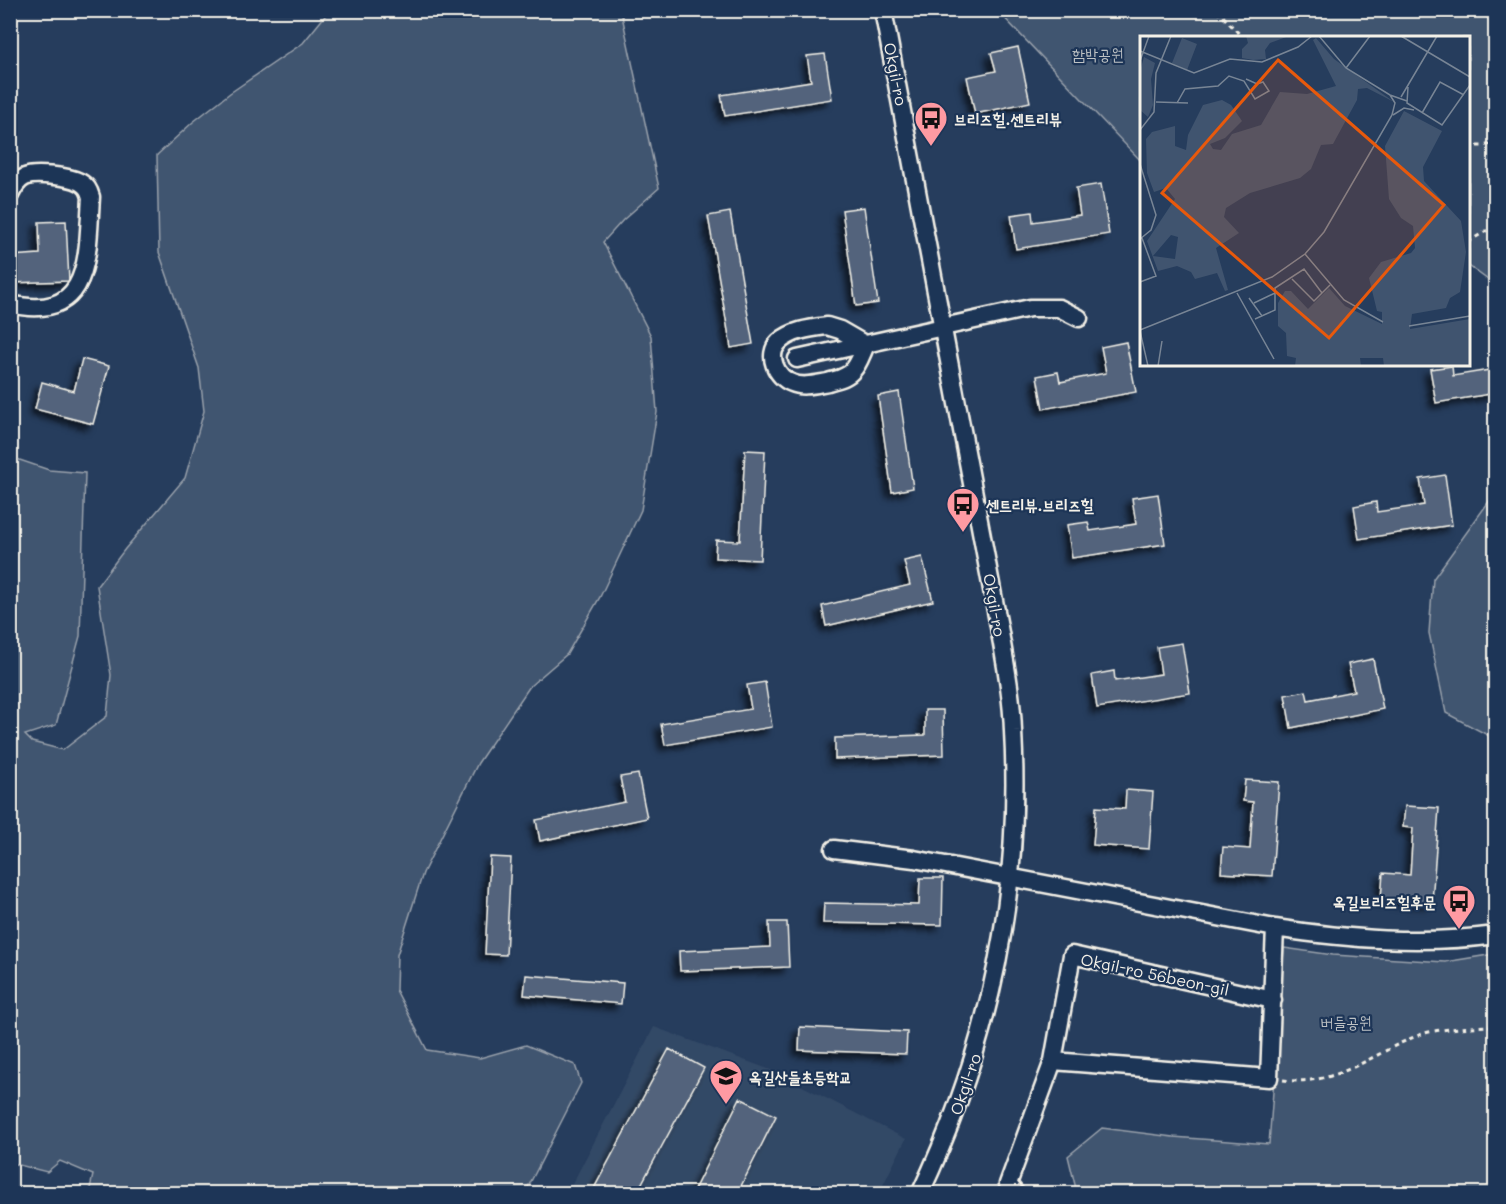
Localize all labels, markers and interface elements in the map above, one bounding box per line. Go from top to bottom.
inset map [1140,36,1470,366]
street label: Okgil-ro [880,41,912,107]
park label: 함박공원 [1072,43,1124,64]
bus stop icon: 브리즈힐.센트리뷰 [913,100,949,147]
place label: 브리즈힐.센트리뷰 [954,108,1062,129]
bus stop icon: 센트리뷰.브리즈힐 [945,486,981,533]
place label: 센트리뷰.브리즈힐 [986,494,1094,515]
street label: Okgil-ro [979,572,1011,638]
bus stop icon: 옥길브리즈힐후문 [1441,883,1477,930]
place label: 옥길브리즈힐후문 [1333,891,1436,912]
street label: Okgil-ro 56beon-gil [1079,948,1231,1000]
park label: 버들공원 [1320,1011,1372,1032]
street label: Okgil-ro [945,1050,985,1118]
school or university icon: 옥길산들초등학교 [708,1058,744,1105]
place label: 옥길산들초등학교 [749,1066,852,1087]

